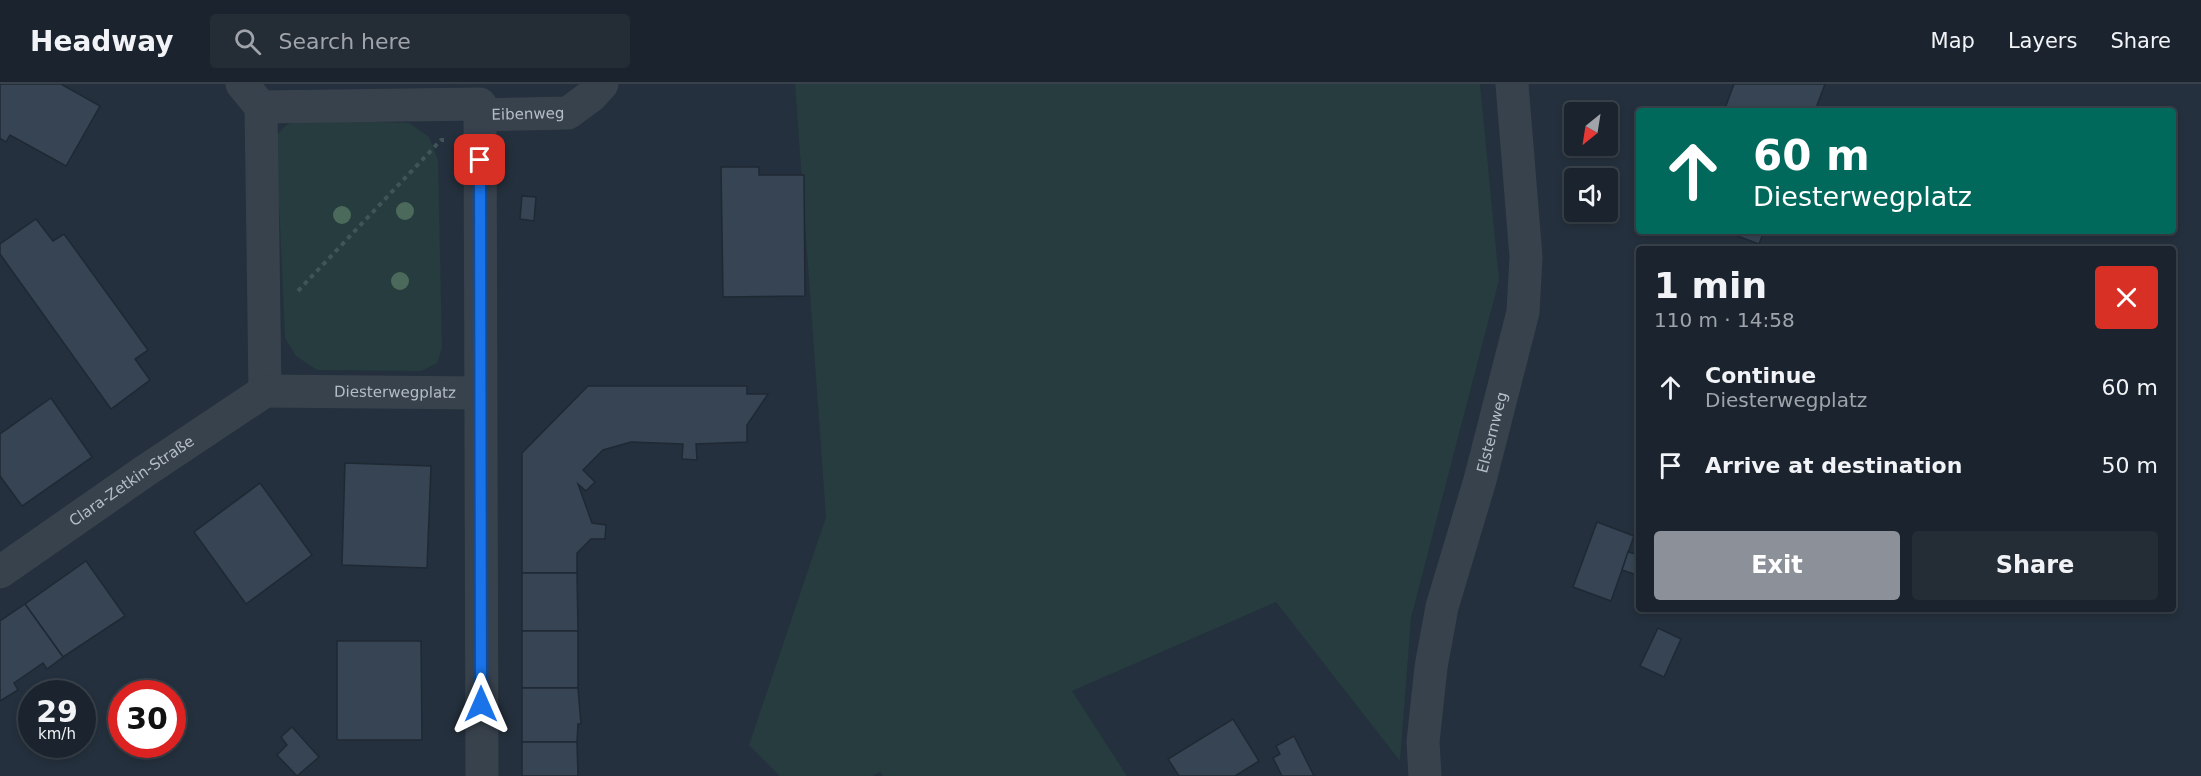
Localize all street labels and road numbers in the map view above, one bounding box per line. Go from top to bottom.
street label: Eibenweg [491,104,565,124]
street label: Diesterwegplatz [334,383,456,402]
street label: Elsternweg [1473,390,1511,475]
street label: Clara-Zetkin-Straße [66,432,197,530]

